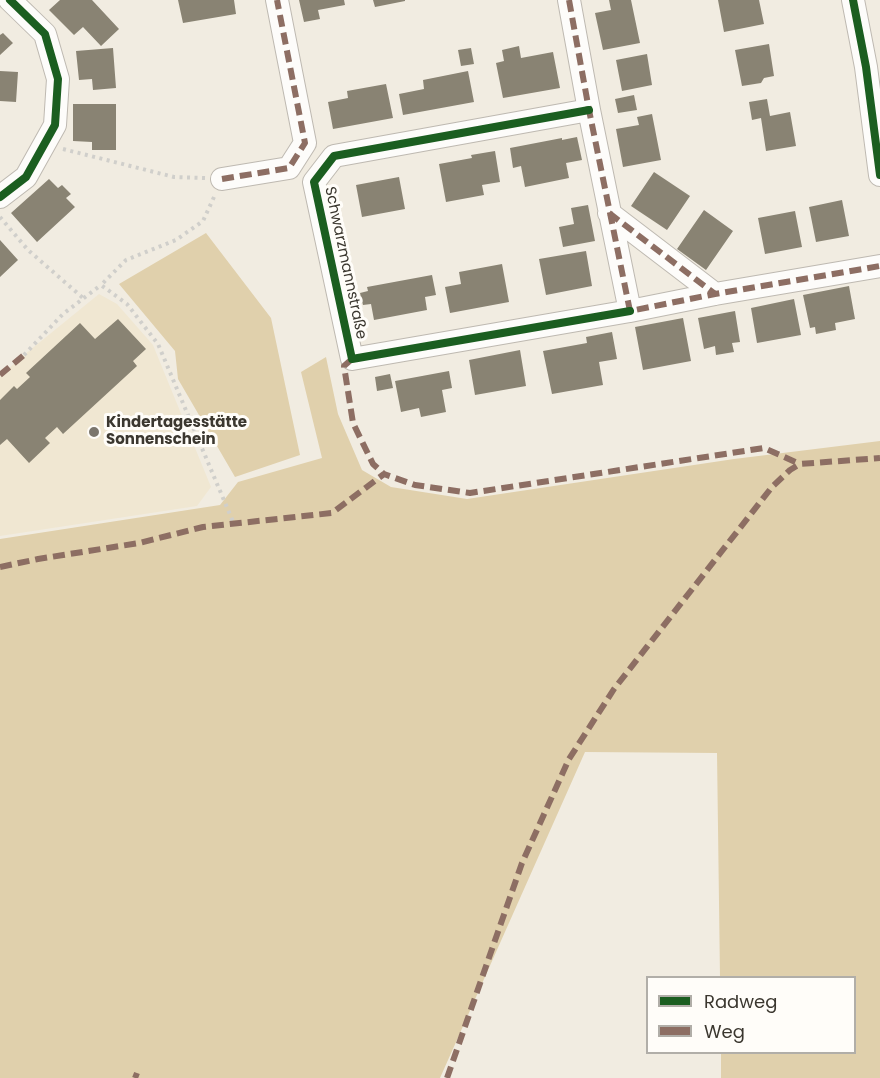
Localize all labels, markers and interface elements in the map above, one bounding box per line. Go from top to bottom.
street label: Schwarzmannstraße [320,185,370,341]
place label: Kindertagesstätte Sonnenschein [106,414,247,449]
marker: Kindertagesstätte Sonnenschein [87,425,101,439]
legend [646,976,856,1054]
text: Radweg [704,989,777,1014]
text: Weg [704,1019,745,1044]

